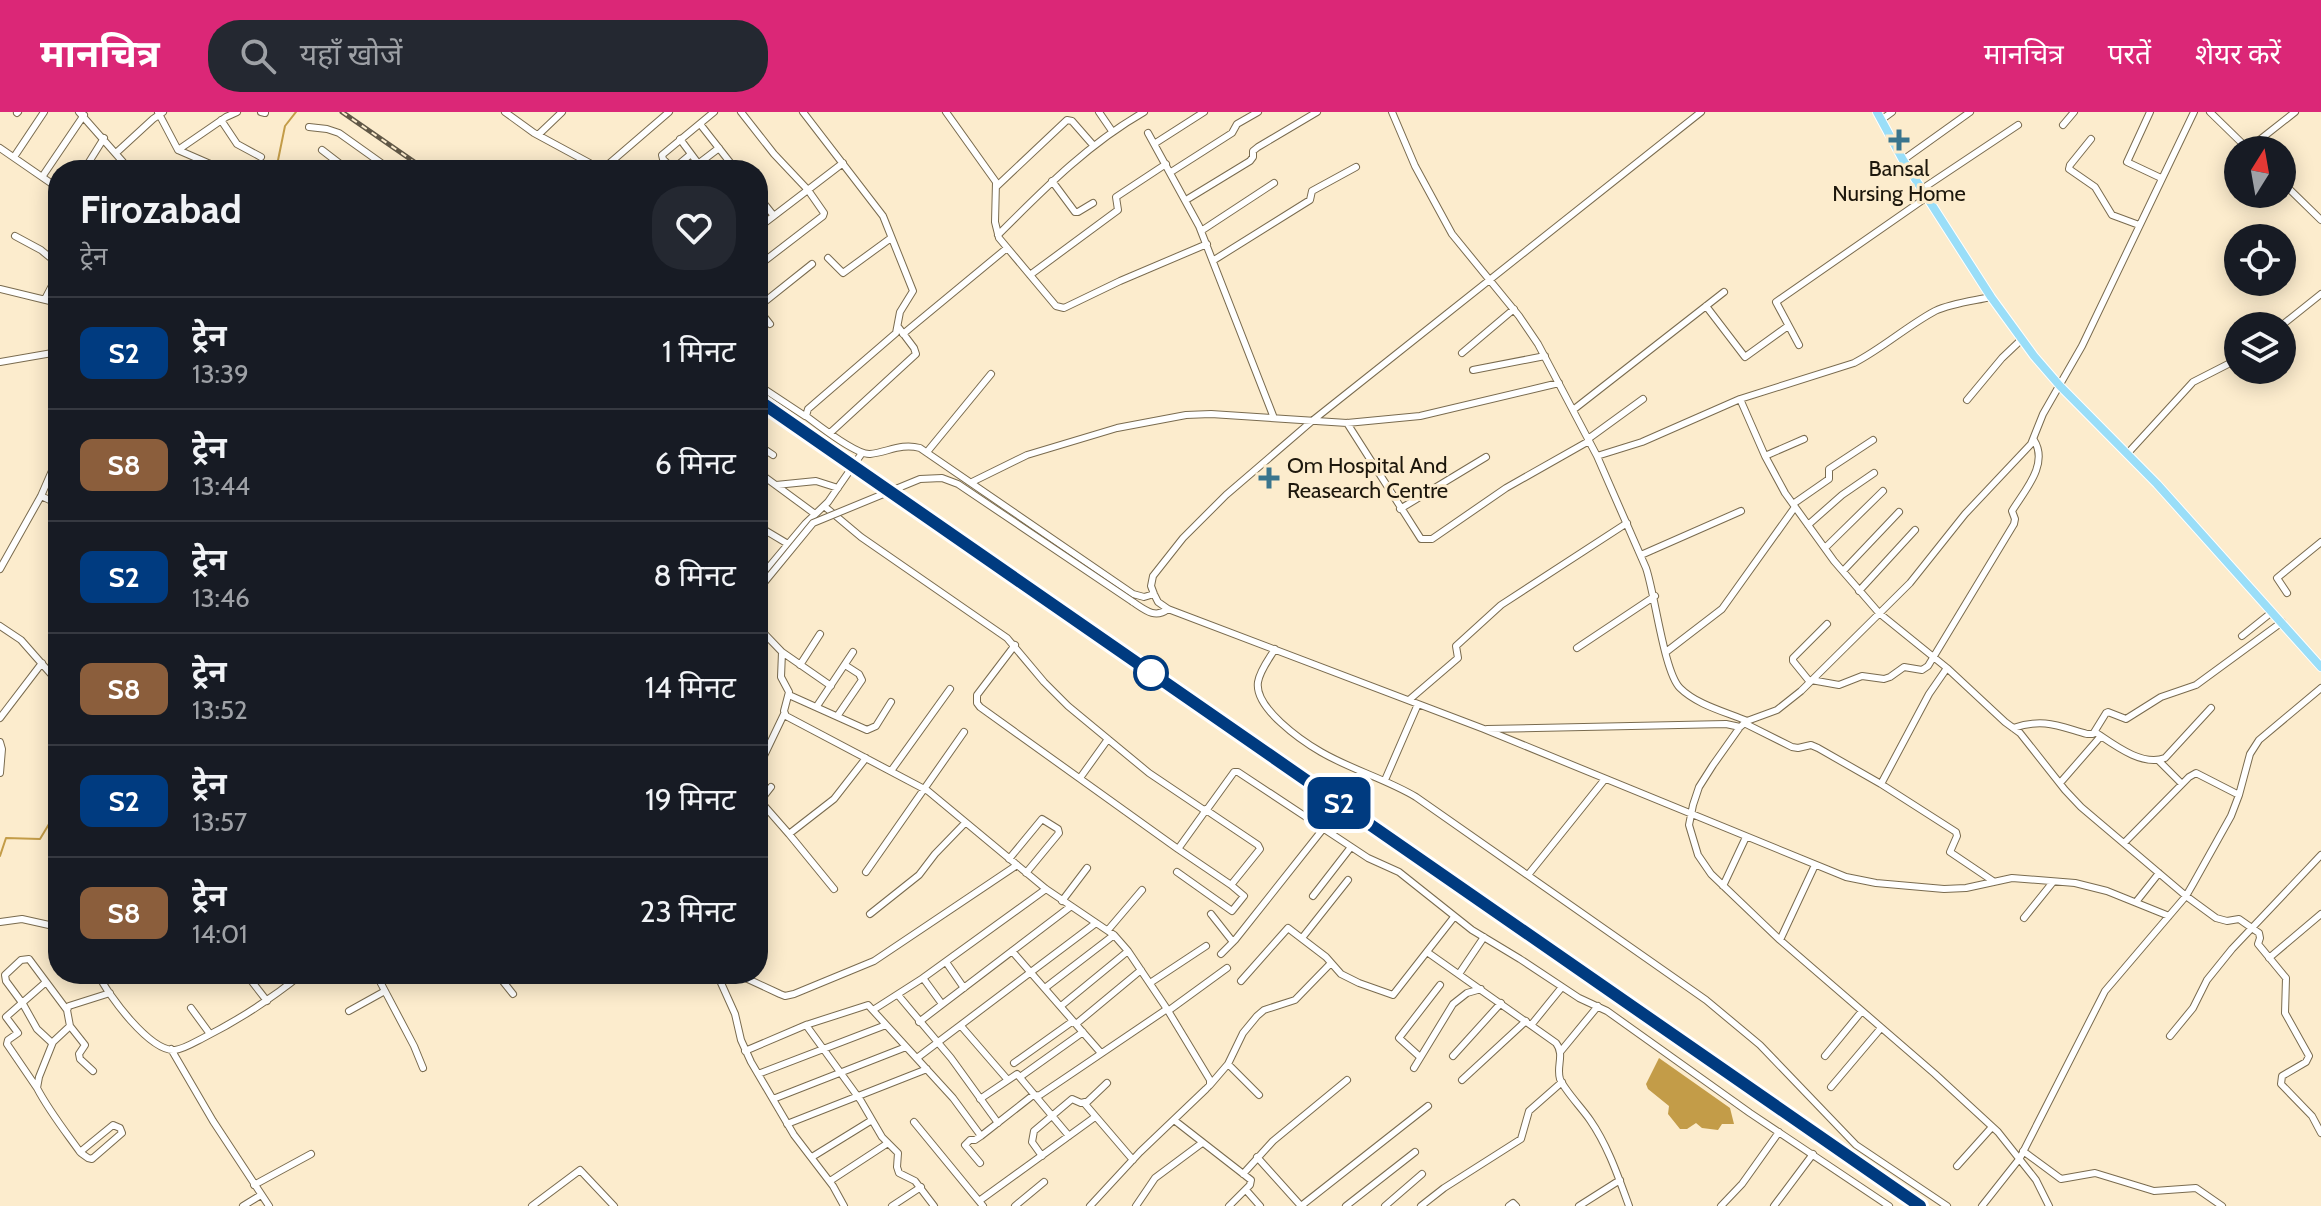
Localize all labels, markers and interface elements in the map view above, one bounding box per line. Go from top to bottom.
search box [208,20,768,92]
text: मानचित्र [40,30,160,77]
icon: search [236,34,280,78]
text: यहाँ खोजें [300,36,402,73]
text: मानचित्र [1984,37,2064,71]
text: परतें [2108,37,2151,71]
text: शेयर करें [2195,37,2281,71]
marker: Bansal Nursing Home [1888,129,1910,151]
north arrow [2224,136,2296,208]
map controls [2224,136,2296,384]
place label: Bansal Nursing Home [1832,155,1966,207]
text: Firozabad [80,186,242,233]
button: heart [652,186,736,270]
button: locate [2224,224,2296,296]
text: ट्रेन [80,240,108,272]
button: layers [2224,312,2296,384]
text: ट्रेन [192,317,227,354]
text: 1 मिनट [662,333,736,370]
text: S2 [108,336,140,370]
text: 13:39 [192,358,249,390]
text: ट्रेन [192,429,227,466]
text: 6 मिनट [655,445,736,482]
text: S8 [107,448,141,482]
place label: Om Hospital And Reasearch Centre [1287,452,1448,504]
marker: Om Hospital And Reasearch Centre [1258,467,1280,489]
text: 13:44 [192,470,250,502]
text: ट्रेन [192,541,227,578]
text: 8 मिनट [654,557,736,594]
text: S2 [108,560,140,594]
text: 13:46 [192,582,250,614]
text: ट्रेन [192,653,227,690]
unlabelled marker [1134,656,1168,690]
text: 14 मिनट [645,669,736,706]
text: S8 [107,672,141,706]
text: 13:52 [192,694,248,726]
text: ट्रेन [192,765,227,802]
line badge: S2 [1303,777,1375,829]
text: 19 मिनट [645,781,736,818]
text: S2 [108,784,140,818]
text: S2 [1323,786,1355,820]
text: 13:57 [192,806,247,838]
text: ट्रेन [192,877,227,914]
text: 23 मिनट [640,893,736,930]
text: S8 [107,896,141,930]
text: 14:01 [192,918,248,950]

